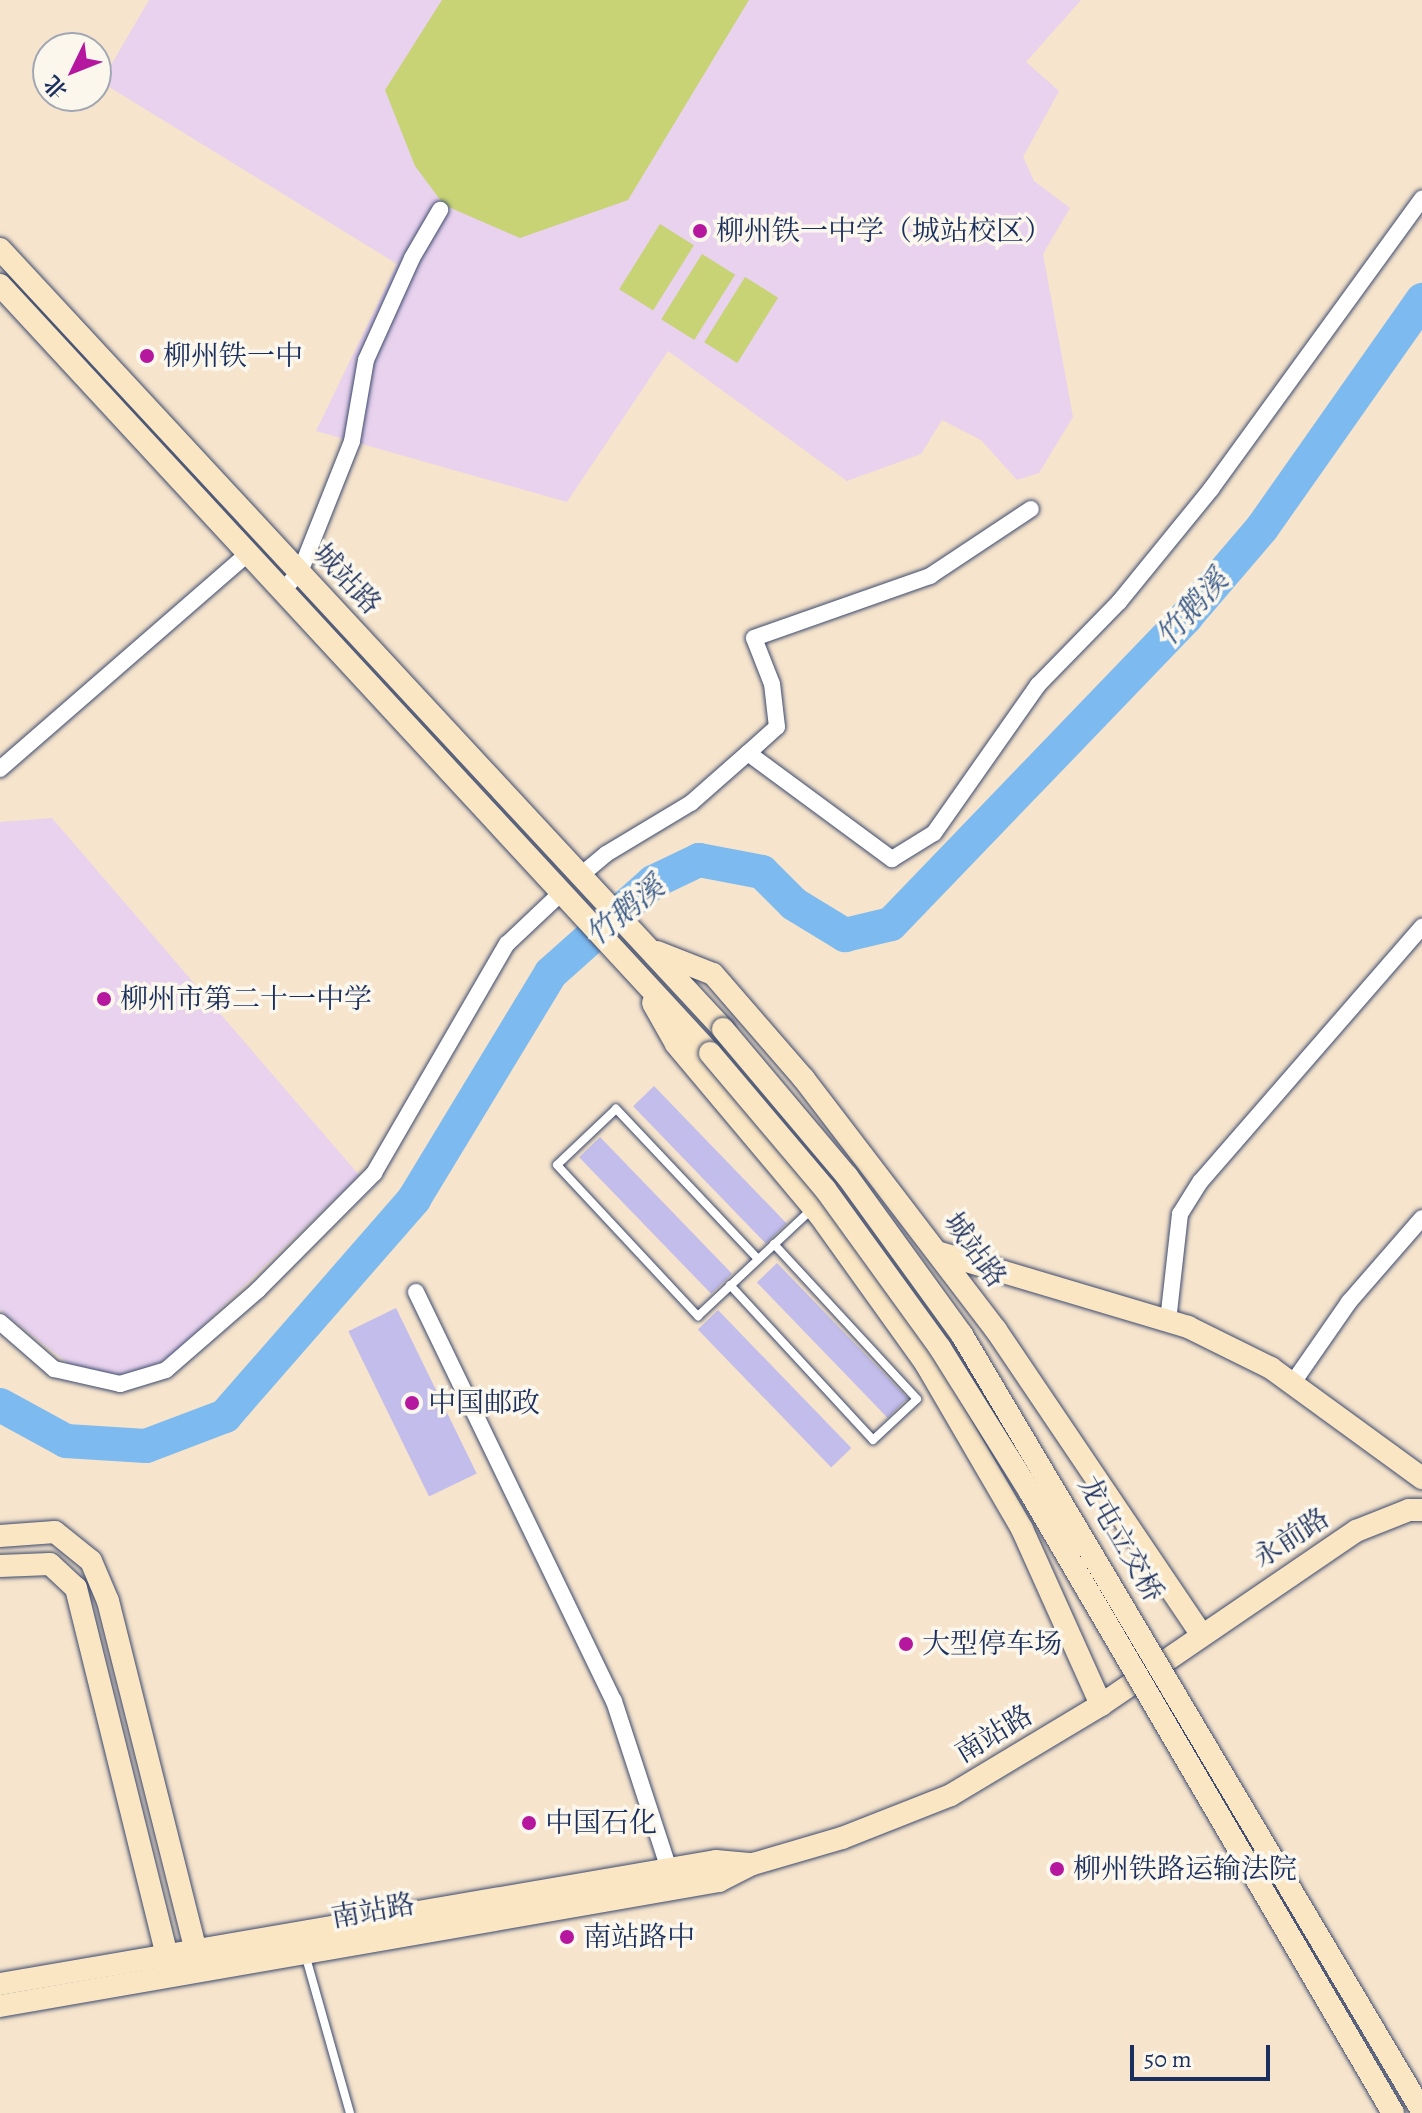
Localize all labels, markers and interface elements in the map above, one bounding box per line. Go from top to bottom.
north arrow [32,32,112,112]
text: 北 [37,69,74,105]
place label: 柳州铁一中学（城站校区） [716,214,1052,248]
marker: 柳州铁一中学（城站校区） [691,222,709,240]
place label: 柳州铁一中 [163,339,303,373]
marker: 柳州铁一中 [138,347,156,365]
street label: 城站路 [306,537,388,621]
water label: 竹鹅溪 [1149,563,1235,653]
water label: 竹鹅溪 [579,869,671,953]
place label: 柳州市第二十一中学 [120,982,372,1016]
marker: 柳州市第二十一中学 [95,990,113,1008]
street label: 城站路 [937,1206,1013,1294]
place label: 中国邮政 [428,1386,540,1420]
marker: 中国邮政 [403,1394,421,1412]
street label: 龙屯立交桥 [1071,1470,1171,1608]
street label: 永前路 [1247,1501,1335,1575]
place label: 大型停车场 [922,1627,1062,1661]
marker: 大型停车场 [897,1635,915,1653]
street label: 南站路 [949,1698,1039,1770]
place label: 中国石化 [545,1806,657,1840]
marker: 中国石化 [520,1814,538,1832]
place label: 柳州铁路运输法院 [1073,1852,1297,1886]
marker: 柳州铁路运输法院 [1048,1860,1066,1878]
street label: 南站路 [329,1887,417,1935]
place label: 南站路中 [583,1920,695,1954]
marker: 南站路中 [558,1928,576,1946]
scale bar [1134,2029,1274,2079]
text: 50 m [1144,2043,1192,2075]

